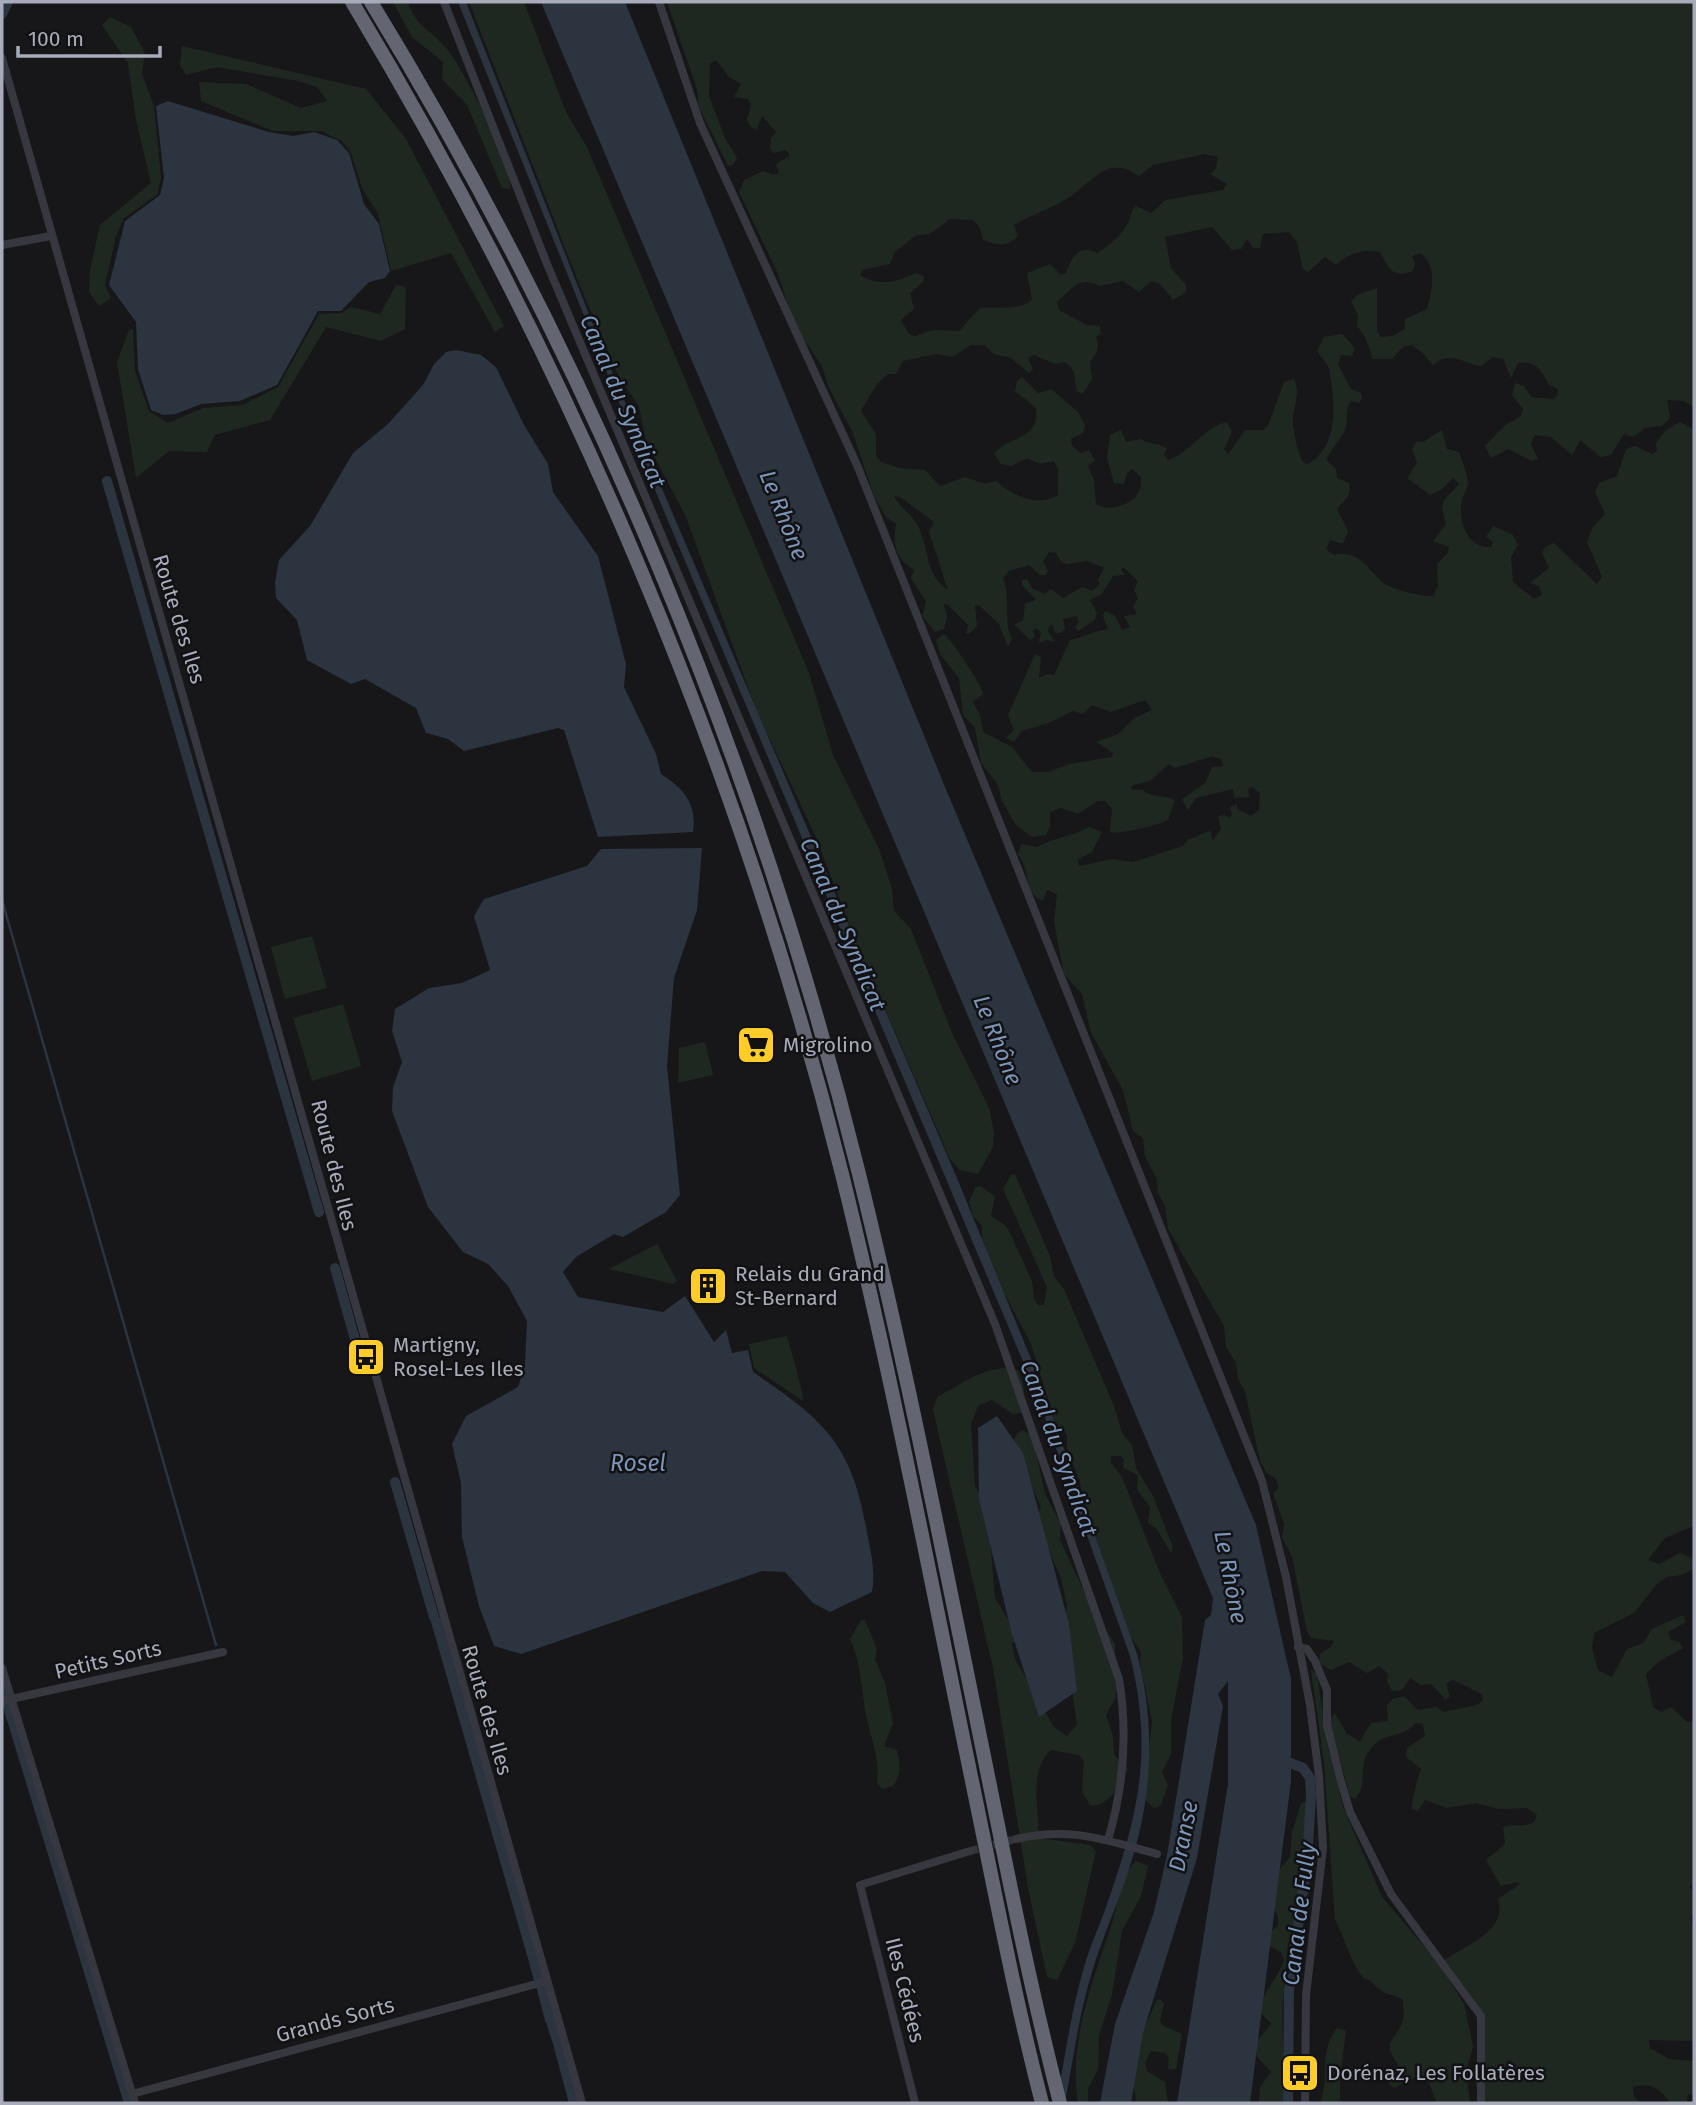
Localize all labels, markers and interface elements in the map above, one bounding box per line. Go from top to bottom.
scale bar [18,14,159,58]
text: 100 m [28,26,84,52]
water label: Canal du Syndicat [574,310,672,493]
water label: Le Rhône [753,466,815,564]
street label: Route des Iles [147,551,211,687]
water label: Canal du Syndicat [794,833,892,1016]
water label: Le Rhône [967,991,1029,1089]
supermarket icon: Migrolino [735,1024,777,1066]
place label: Migrolino [783,1032,873,1058]
street label: Route des Iles [305,1097,363,1233]
place label: Relais du Grand St-Bernard [735,1261,885,1311]
building icon: Relais du Grand St-Bernard [687,1265,729,1307]
place label: Martigny, Rosel-Les Iles [393,1332,524,1382]
bus stop icon: Martigny, Rosel-Les Iles [345,1336,387,1378]
water label: Canal du Syndicat [1014,1356,1104,1541]
water label: Rosel [610,1449,666,1477]
water label: Le Rhône [1208,1528,1254,1626]
street label: Petits Sorts [52,1635,164,1685]
street label: Route des Iles [456,1642,518,1778]
water label: Dranse [1162,1798,1204,1874]
water label: Canal de Fully [1276,1840,1322,1987]
street label: Iles Cédées [879,1935,931,2045]
street label: Grands Sorts [273,1992,397,2048]
bus stop icon: Dorénaz, Les Follatères [1279,2052,1321,2094]
place label: Dorénaz, Les Follatères [1327,2060,1545,2086]

